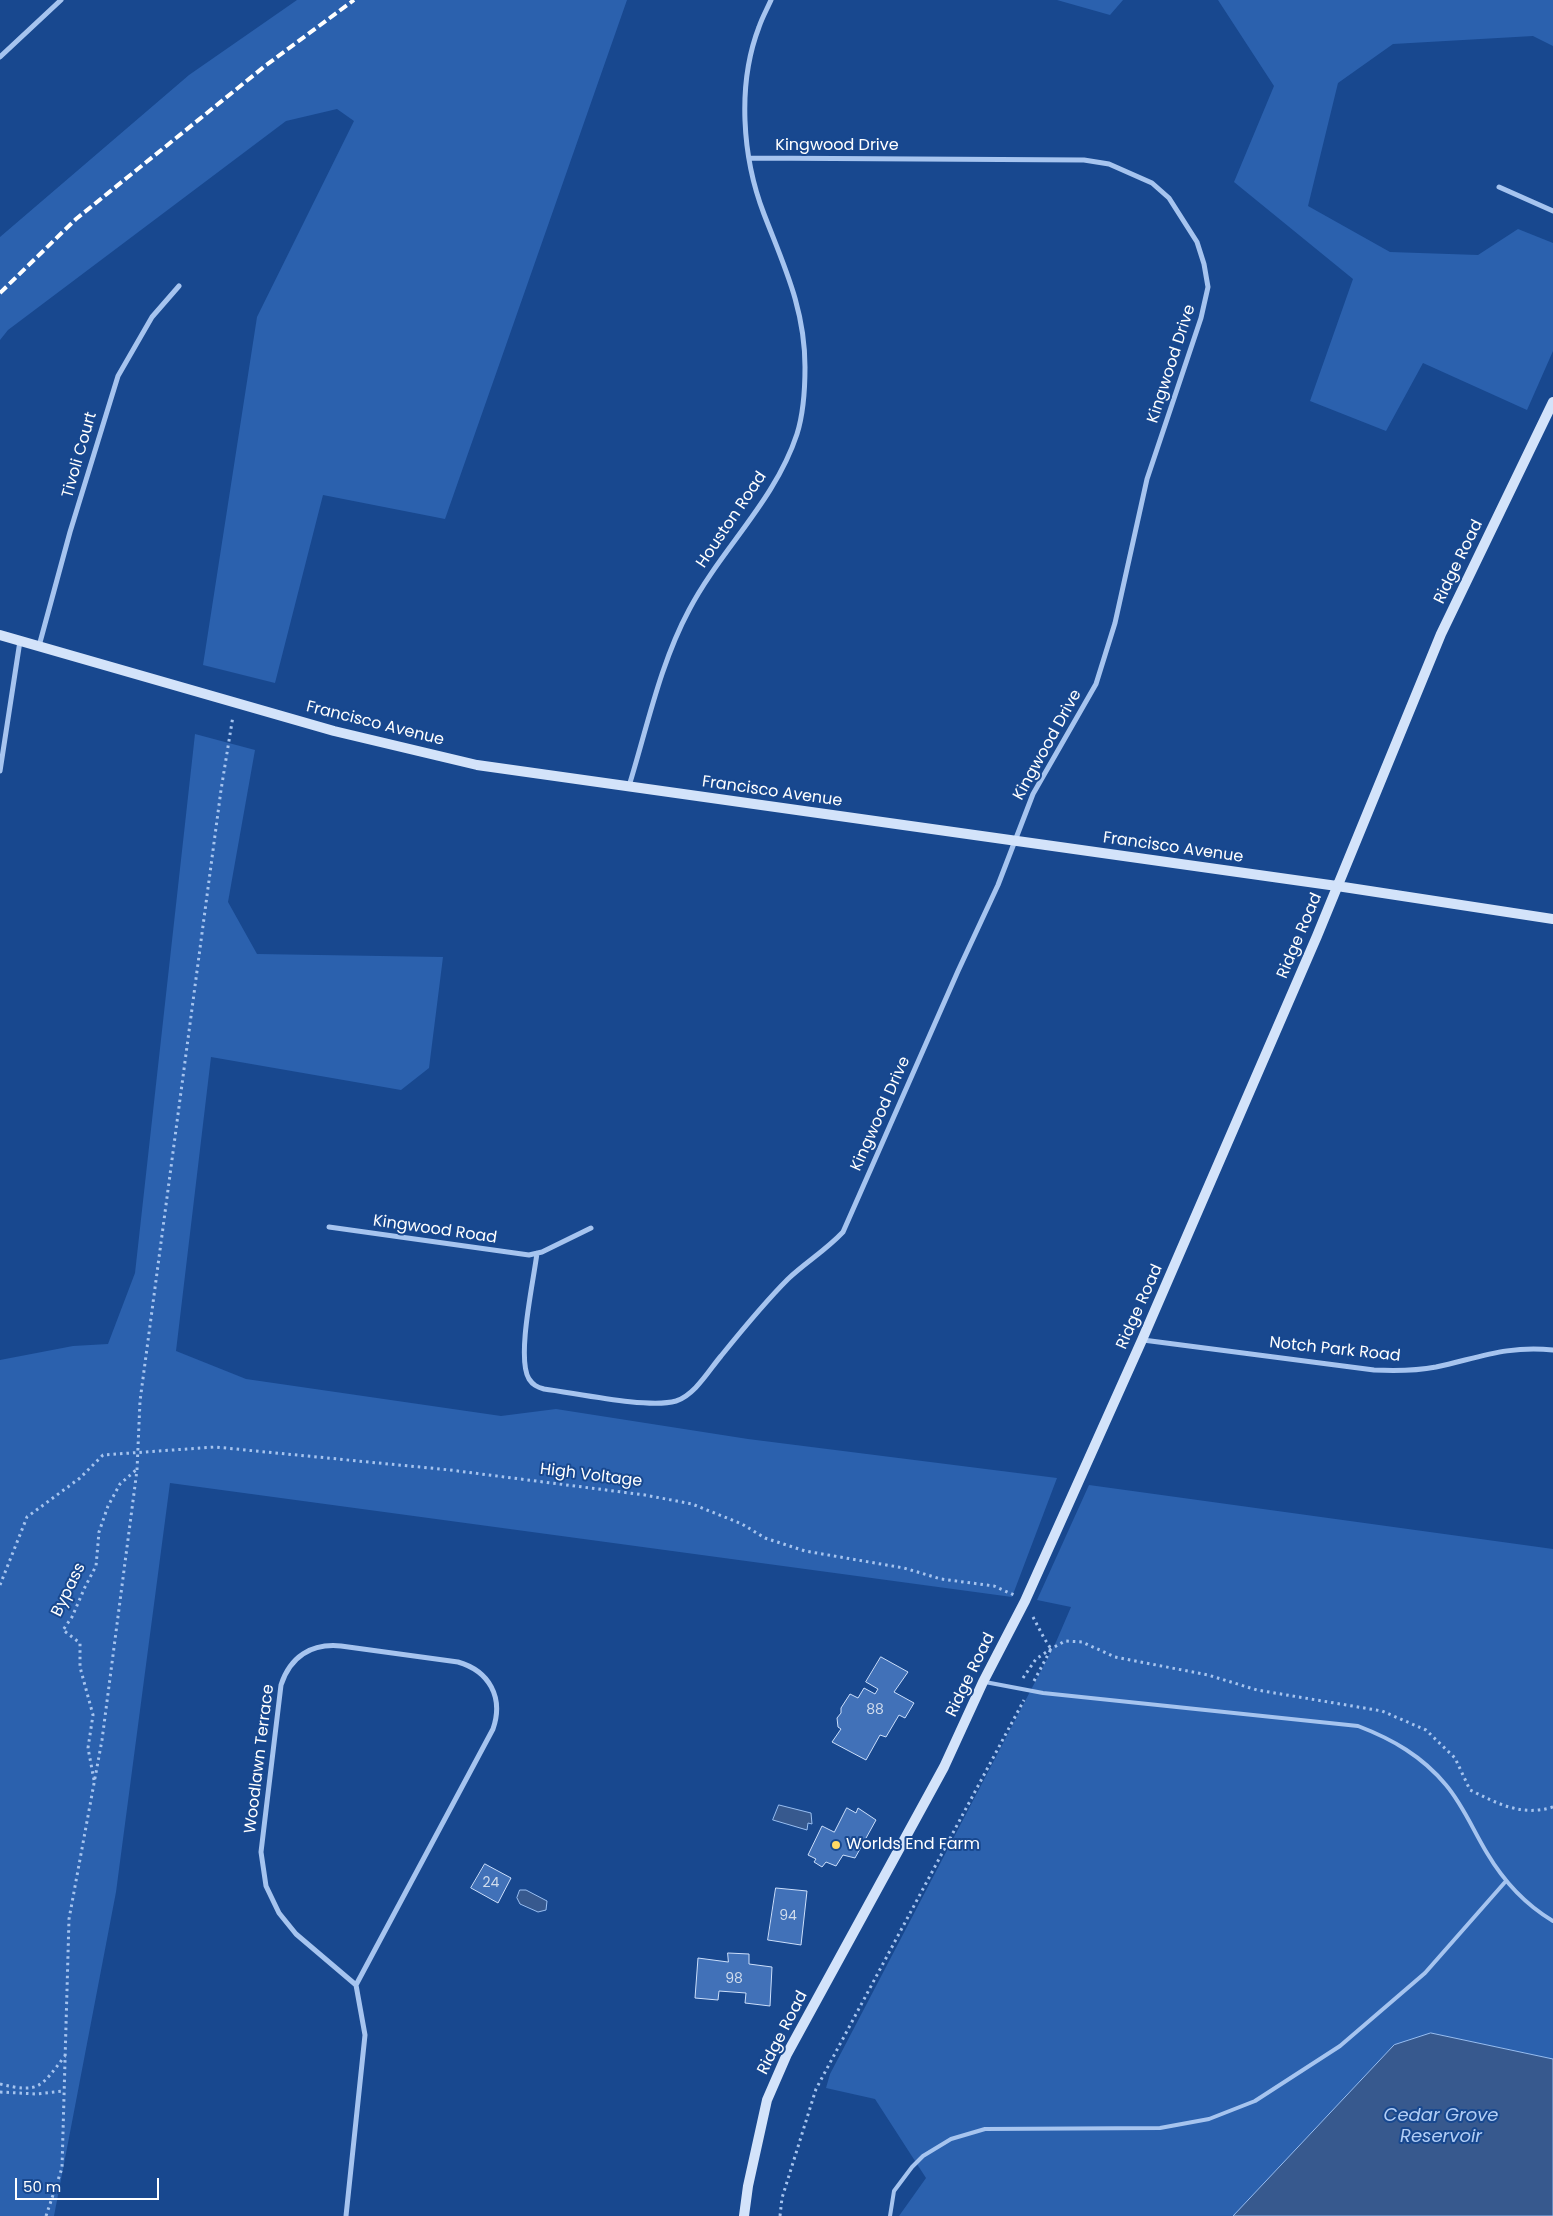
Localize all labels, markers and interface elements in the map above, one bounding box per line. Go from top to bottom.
street label: Kingwood Drive [775,136,899,156]
street label: Kingwood Drive [1144,302,1200,426]
street label: Tivoli Court [59,410,101,500]
street label: Houston Road [693,468,771,572]
street label: Ridge Road [1430,517,1488,607]
street label: Kingwood Drive [1010,686,1086,804]
street label: Francisco Avenue [304,698,446,750]
street label: Francisco Avenue [701,773,843,811]
street label: Francisco Avenue [1102,829,1244,867]
street label: Ridge Road [1273,890,1327,982]
street label: Kingwood Drive [847,1054,915,1174]
street label: Kingwood Road [372,1212,498,1248]
street label: Ridge Road [1113,1261,1167,1353]
street label: Notch Park Road [1269,1334,1401,1366]
street label: High Voltage [539,1460,643,1492]
street label: Bypass [48,1560,90,1620]
street label: Ridge Road [942,1630,1000,1720]
street label: Woodlawn Terrace [241,1683,279,1835]
house number: 88 [866,1702,884,1718]
place label: Worlds End Farm [846,1835,980,1855]
marker: Worlds End Farm [830,1839,842,1851]
house number: 24 [483,1875,499,1891]
house number: 94 [779,1908,797,1924]
house number: 98 [725,1971,743,1987]
street label: Ridge Road [754,1988,812,2078]
water label: Cedar Grove Reservoir [1384,2105,1498,2148]
scale bar [18,2168,161,2200]
text: 50 m [23,2176,61,2197]

